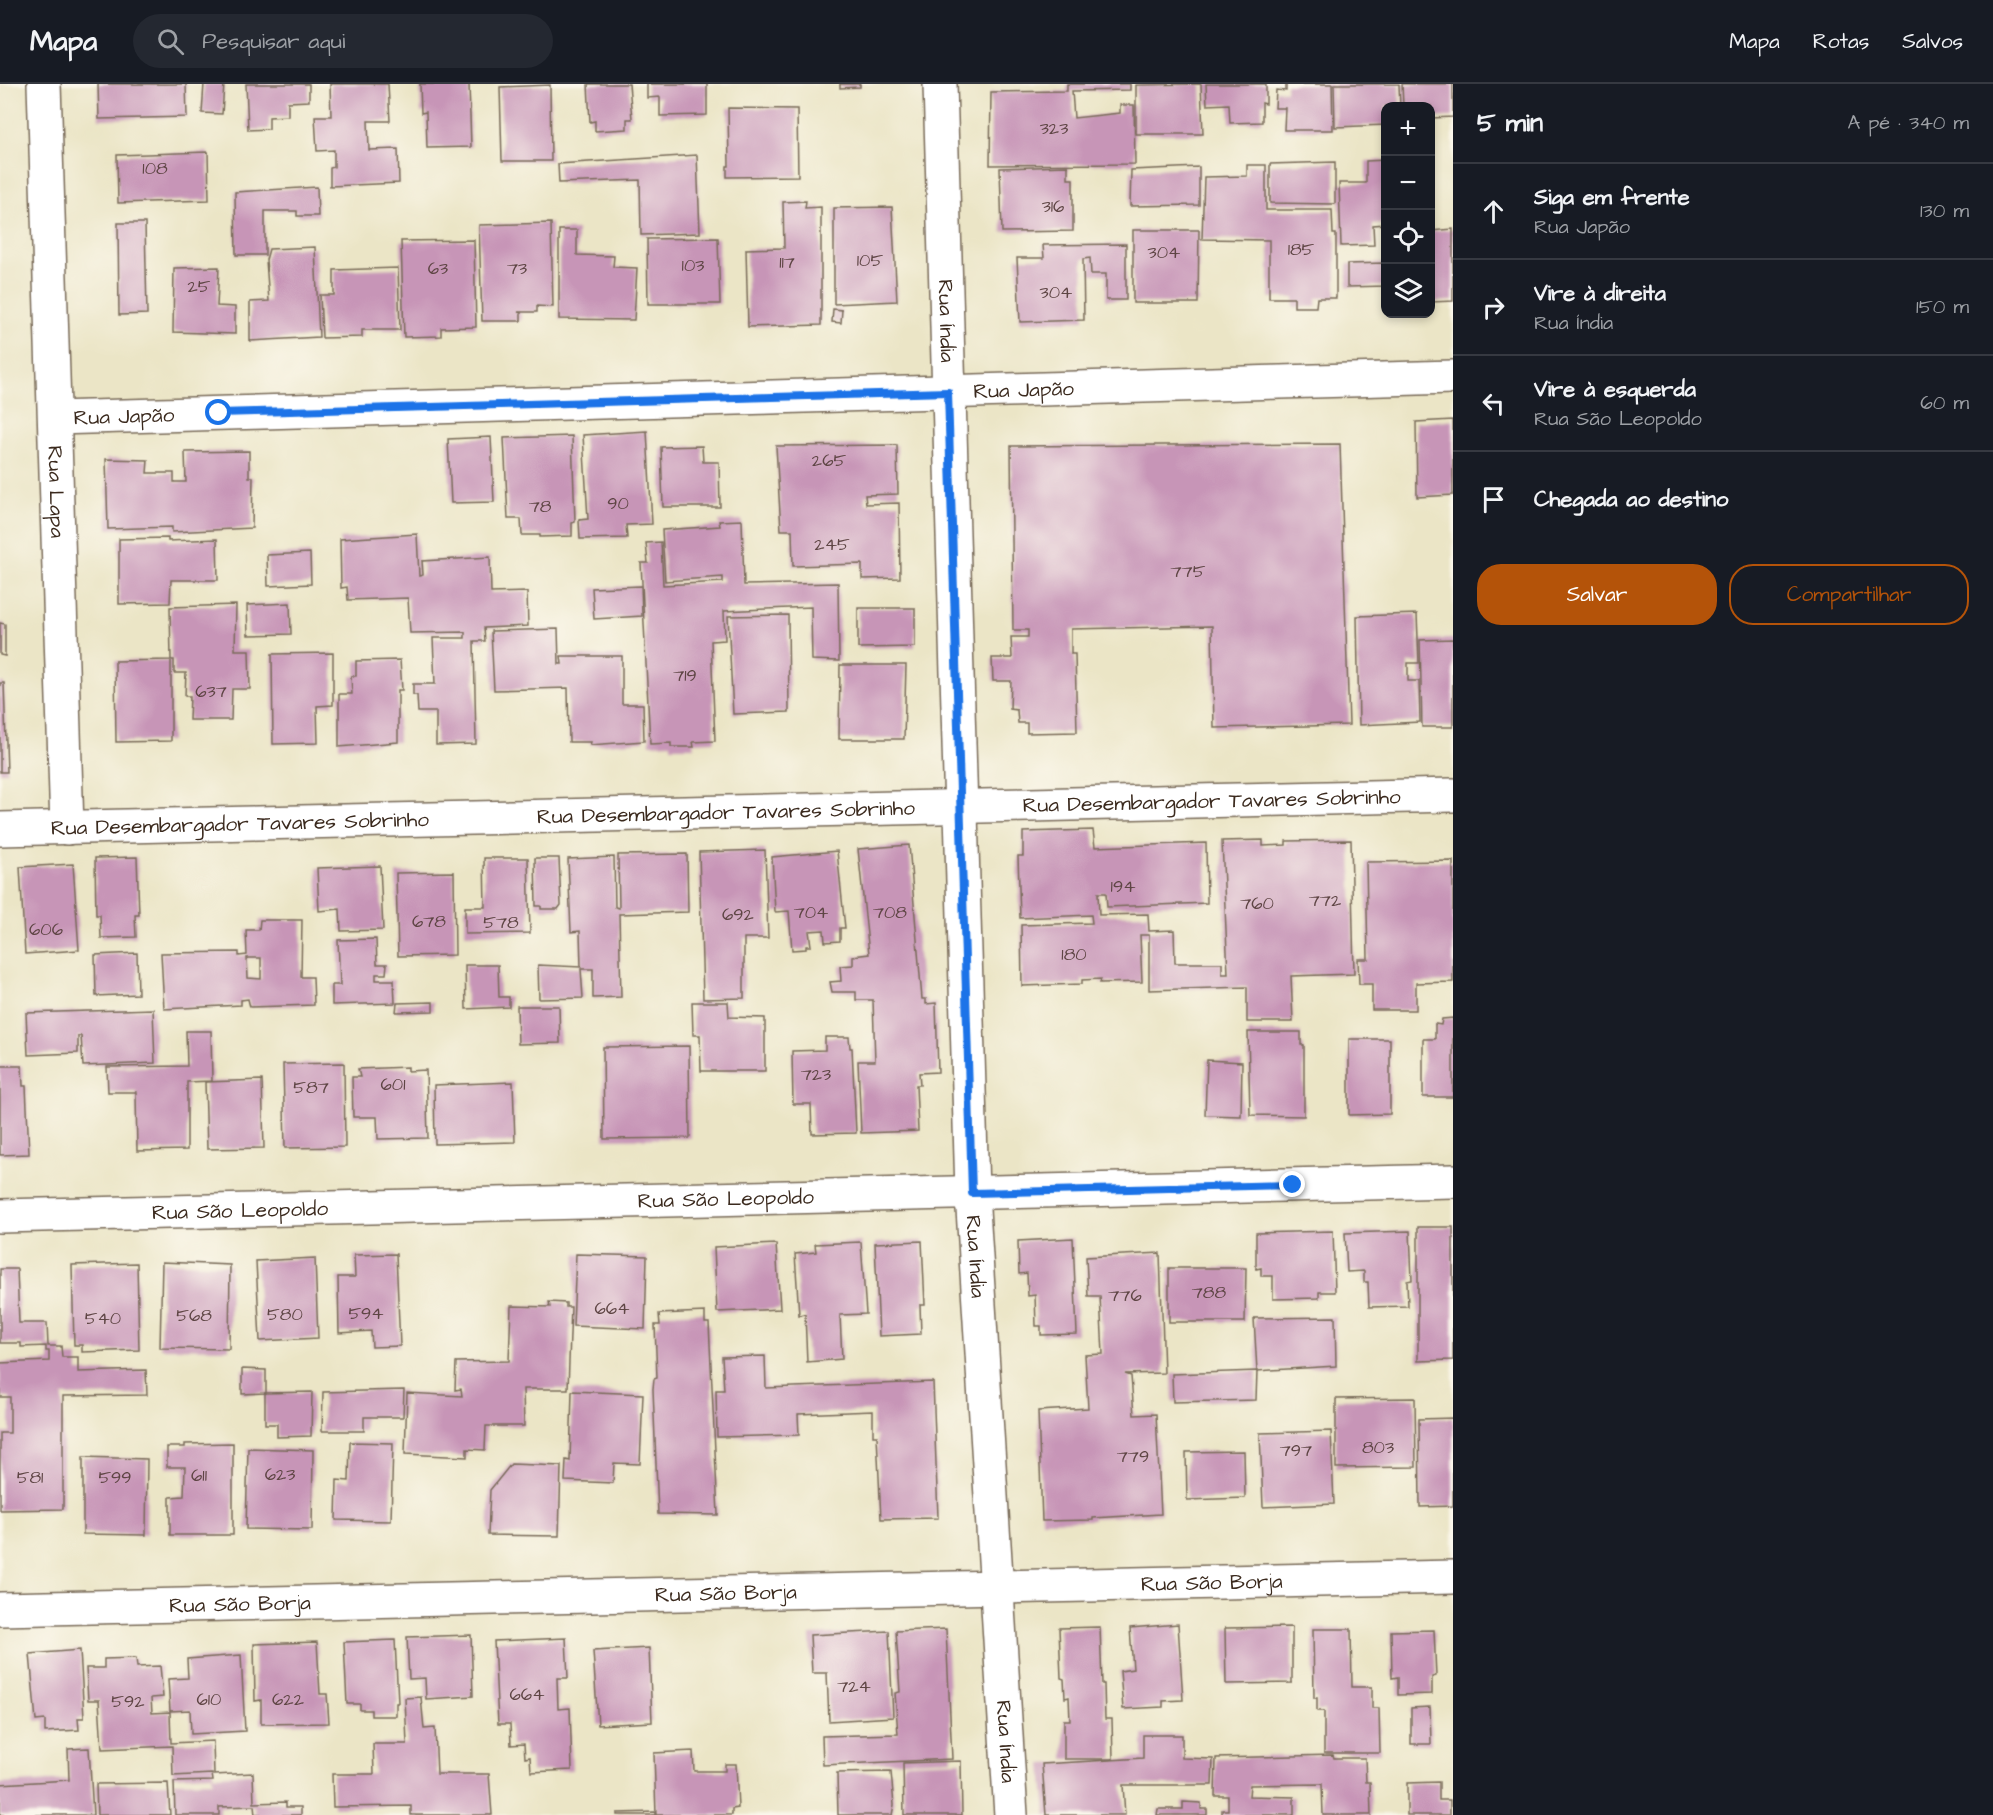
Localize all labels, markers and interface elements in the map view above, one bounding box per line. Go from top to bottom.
search box [133,14,553,68]
text: Mapa [30,22,97,61]
icon: search [154,25,187,58]
text: Pesquisar aqui [202,26,345,57]
text: Mapa [1729,27,1780,56]
text: Rotas [1813,27,1869,56]
text: Salvos [1902,27,1963,56]
map controls [1381,102,1435,318]
button: + [1381,102,1435,156]
text: 5 min [1477,105,1543,141]
text: A pé · 340 m [1847,109,1969,137]
house number: 323 [1040,116,1068,141]
house number: 108 [142,156,168,181]
button: − [1381,156,1435,210]
text: Siga em frente [1534,182,1690,213]
house number: 316 [1042,194,1064,219]
icon: ahead [1477,195,1510,228]
text: 130 m [1920,197,1969,225]
button: locate [1381,210,1435,264]
text: Rua Japão [1534,213,1630,241]
house number: 185 [1288,237,1315,262]
house number: 304 [1148,240,1180,265]
house number: 105 [857,248,883,273]
house number: 117 [779,250,795,275]
house number: 103 [682,253,704,278]
house number: 63 [428,256,448,281]
house number: 73 [507,256,527,281]
button: layers [1381,264,1435,318]
house number: 25 [187,274,211,299]
text: Vire à direita [1534,278,1666,309]
street label: Rua Índia [931,279,963,363]
house number: 304 [1040,280,1072,305]
icon: right [1477,291,1510,324]
text: 150 m [1916,293,1969,321]
text: Rua Índia [1534,309,1613,337]
street label: Rua Japão [973,374,1075,406]
text: Vire à esquerda [1534,374,1696,405]
icon: left [1477,387,1510,420]
text: 60 m [1920,389,1969,417]
route start [205,399,231,425]
street label: Rua Japão [73,400,175,432]
text: Rua São Leopoldo [1534,405,1702,433]
street label: Rua Lapa [41,445,73,539]
house number: 265 [812,448,846,473]
icon: arrive [1477,483,1510,516]
text: Chegada ao destino [1534,484,1728,515]
house number: 90 [607,491,629,516]
house number: 78 [529,494,552,519]
house number: 245 [814,532,850,557]
house number: 775 [1171,559,1206,584]
button: Salvar [1477,564,1717,625]
button: Compartilhar [1729,564,1969,625]
house number: 719 [673,663,697,688]
house number: 637 [195,679,227,704]
street label: Rua Desembargador Tavares Sobrinho [1022,782,1401,820]
street label: Rua Desembargador Tavares Sobrinho [536,793,915,831]
street label: Rua Desembargador Tavares Sobrinho [51,804,429,842]
house number: 194 [1111,874,1135,899]
house number: 772 [1309,888,1342,913]
house number: 760 [1240,891,1274,916]
house number: 704 [794,900,828,925]
house number: 708 [873,900,907,925]
house number: 692 [722,902,755,927]
house number: 678 [412,909,446,934]
house number: 578 [483,910,519,935]
house number: 606 [29,917,63,942]
house number: 180 [1061,942,1087,967]
house number: 723 [801,1062,831,1087]
house number: 601 [381,1072,405,1097]
house number: 587 [293,1075,329,1100]
route end [1279,1171,1305,1197]
street label: Rua São Leopoldo [637,1182,814,1215]
street label: Rua São Leopoldo [151,1194,329,1227]
street label: Rua Índia [959,1214,993,1299]
house number: 788 [1192,1280,1227,1305]
house number: 776 [1108,1283,1142,1308]
house number: 664 [595,1296,629,1321]
house number: 594 [348,1301,384,1326]
house number: 580 [267,1302,303,1327]
house number: 568 [176,1303,212,1328]
house number: 540 [85,1306,121,1331]
house number: 803 [1362,1435,1394,1460]
house number: 797 [1280,1438,1312,1463]
house number: 779 [1117,1444,1149,1469]
house number: 623 [265,1462,295,1487]
house number: 611 [191,1463,207,1488]
house number: 581 [17,1465,43,1490]
house number: 599 [98,1465,132,1490]
street label: Rua São Borja [1140,1566,1283,1598]
street label: Rua São Borja [655,1577,797,1609]
street label: Rua São Borja [169,1588,312,1620]
house number: 724 [837,1674,871,1699]
house number: 664 [510,1682,544,1707]
house number: 610 [197,1687,221,1712]
house number: 622 [272,1687,305,1712]
house number: 592 [111,1689,145,1714]
street label: Rua Índia [989,1699,1023,1784]

